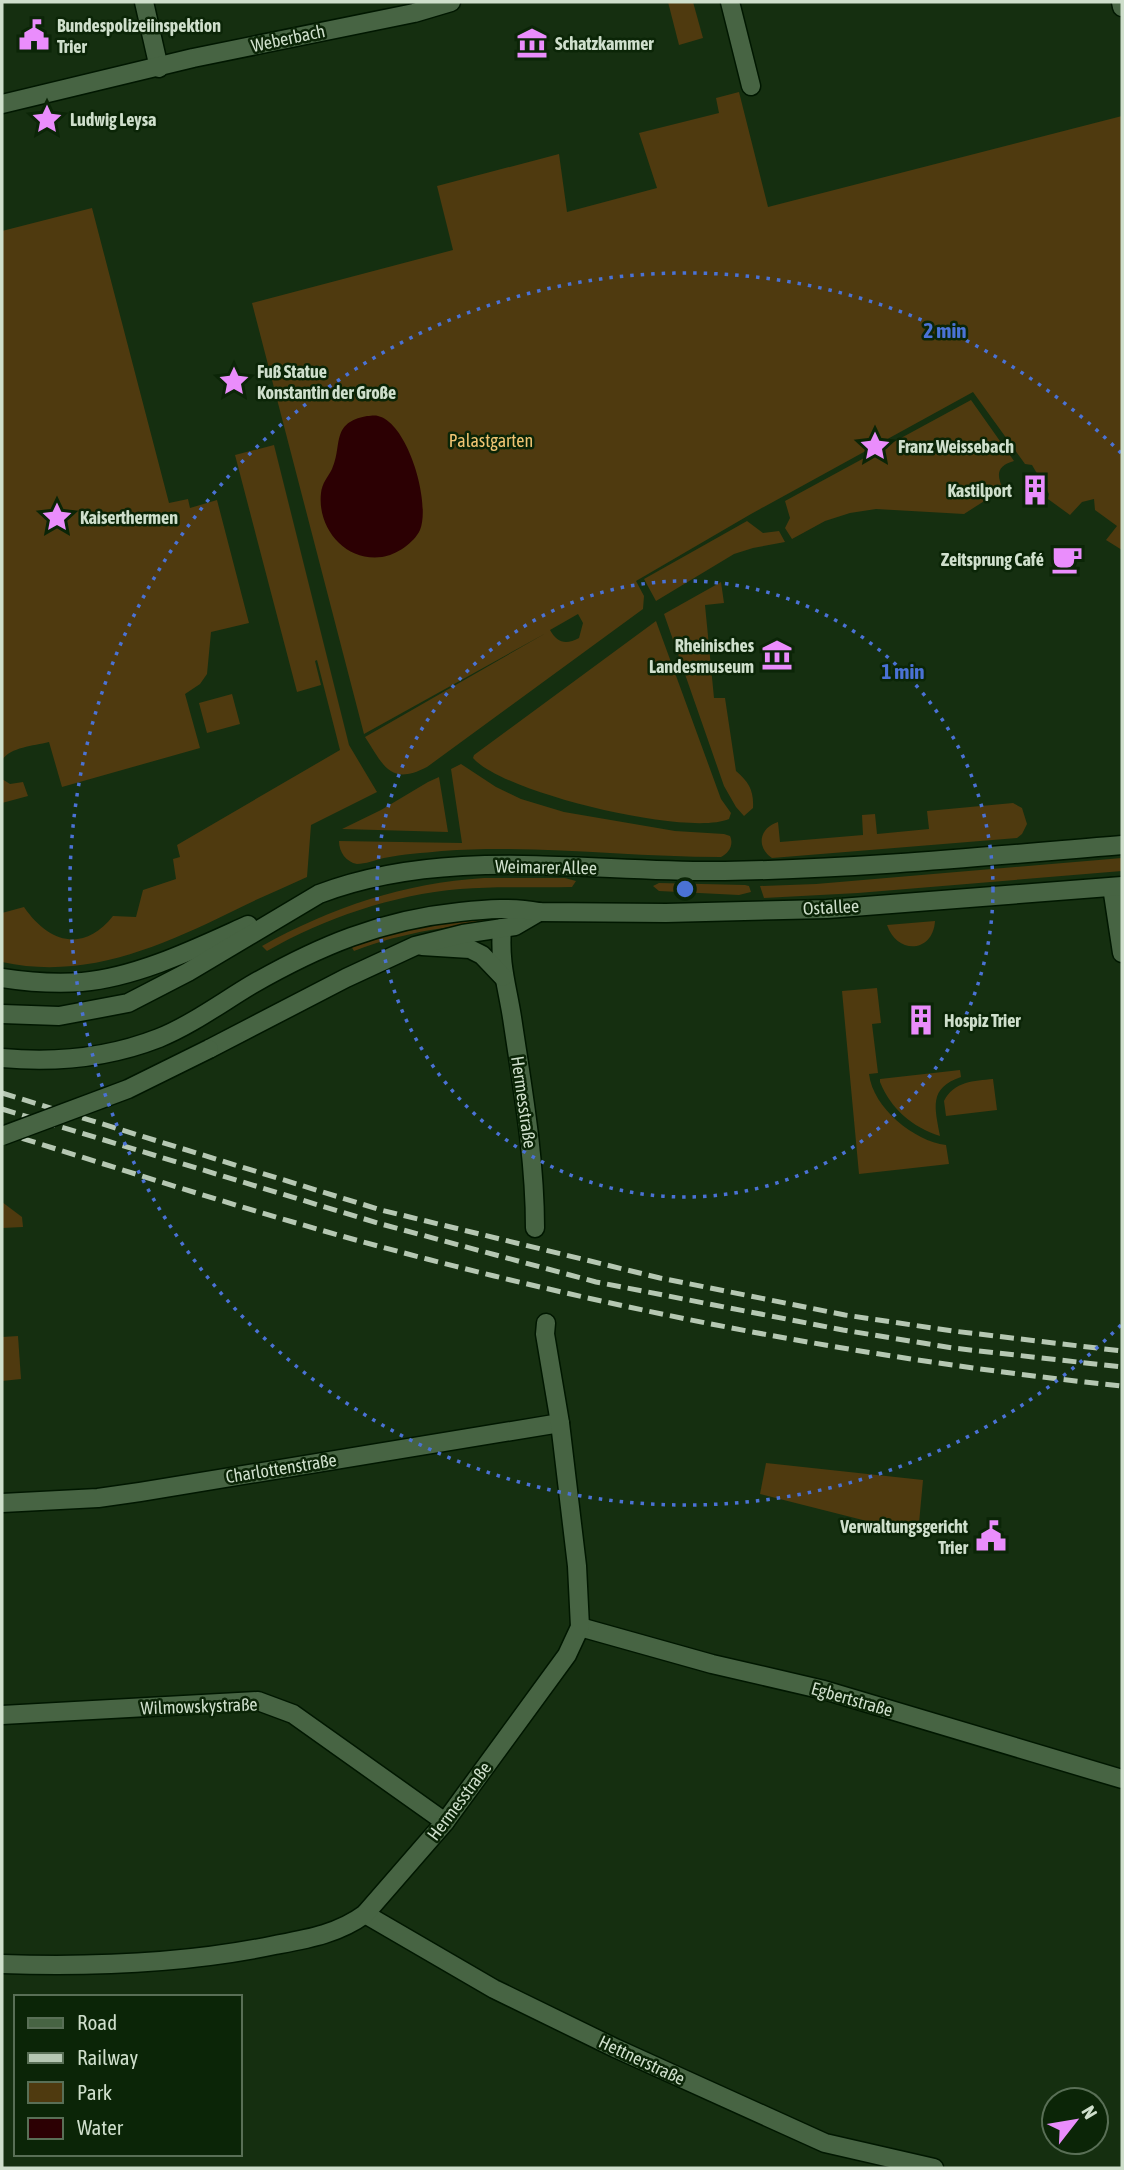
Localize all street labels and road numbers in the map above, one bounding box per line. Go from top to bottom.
street label: Weberbach [249,20,327,56]
street label: Weimarer Allee [495,856,597,878]
street label: Ostallee [802,895,860,919]
street label: Hermesstraße [507,1055,541,1149]
street label: Charlottenstraße [224,1449,338,1487]
street label: Egbertstraße [809,1677,895,1721]
street label: Wilmowskystraße [140,1693,258,1719]
street label: Hermesstraße [423,1758,495,1844]
street label: Hettnerstraße [596,2031,688,2089]

